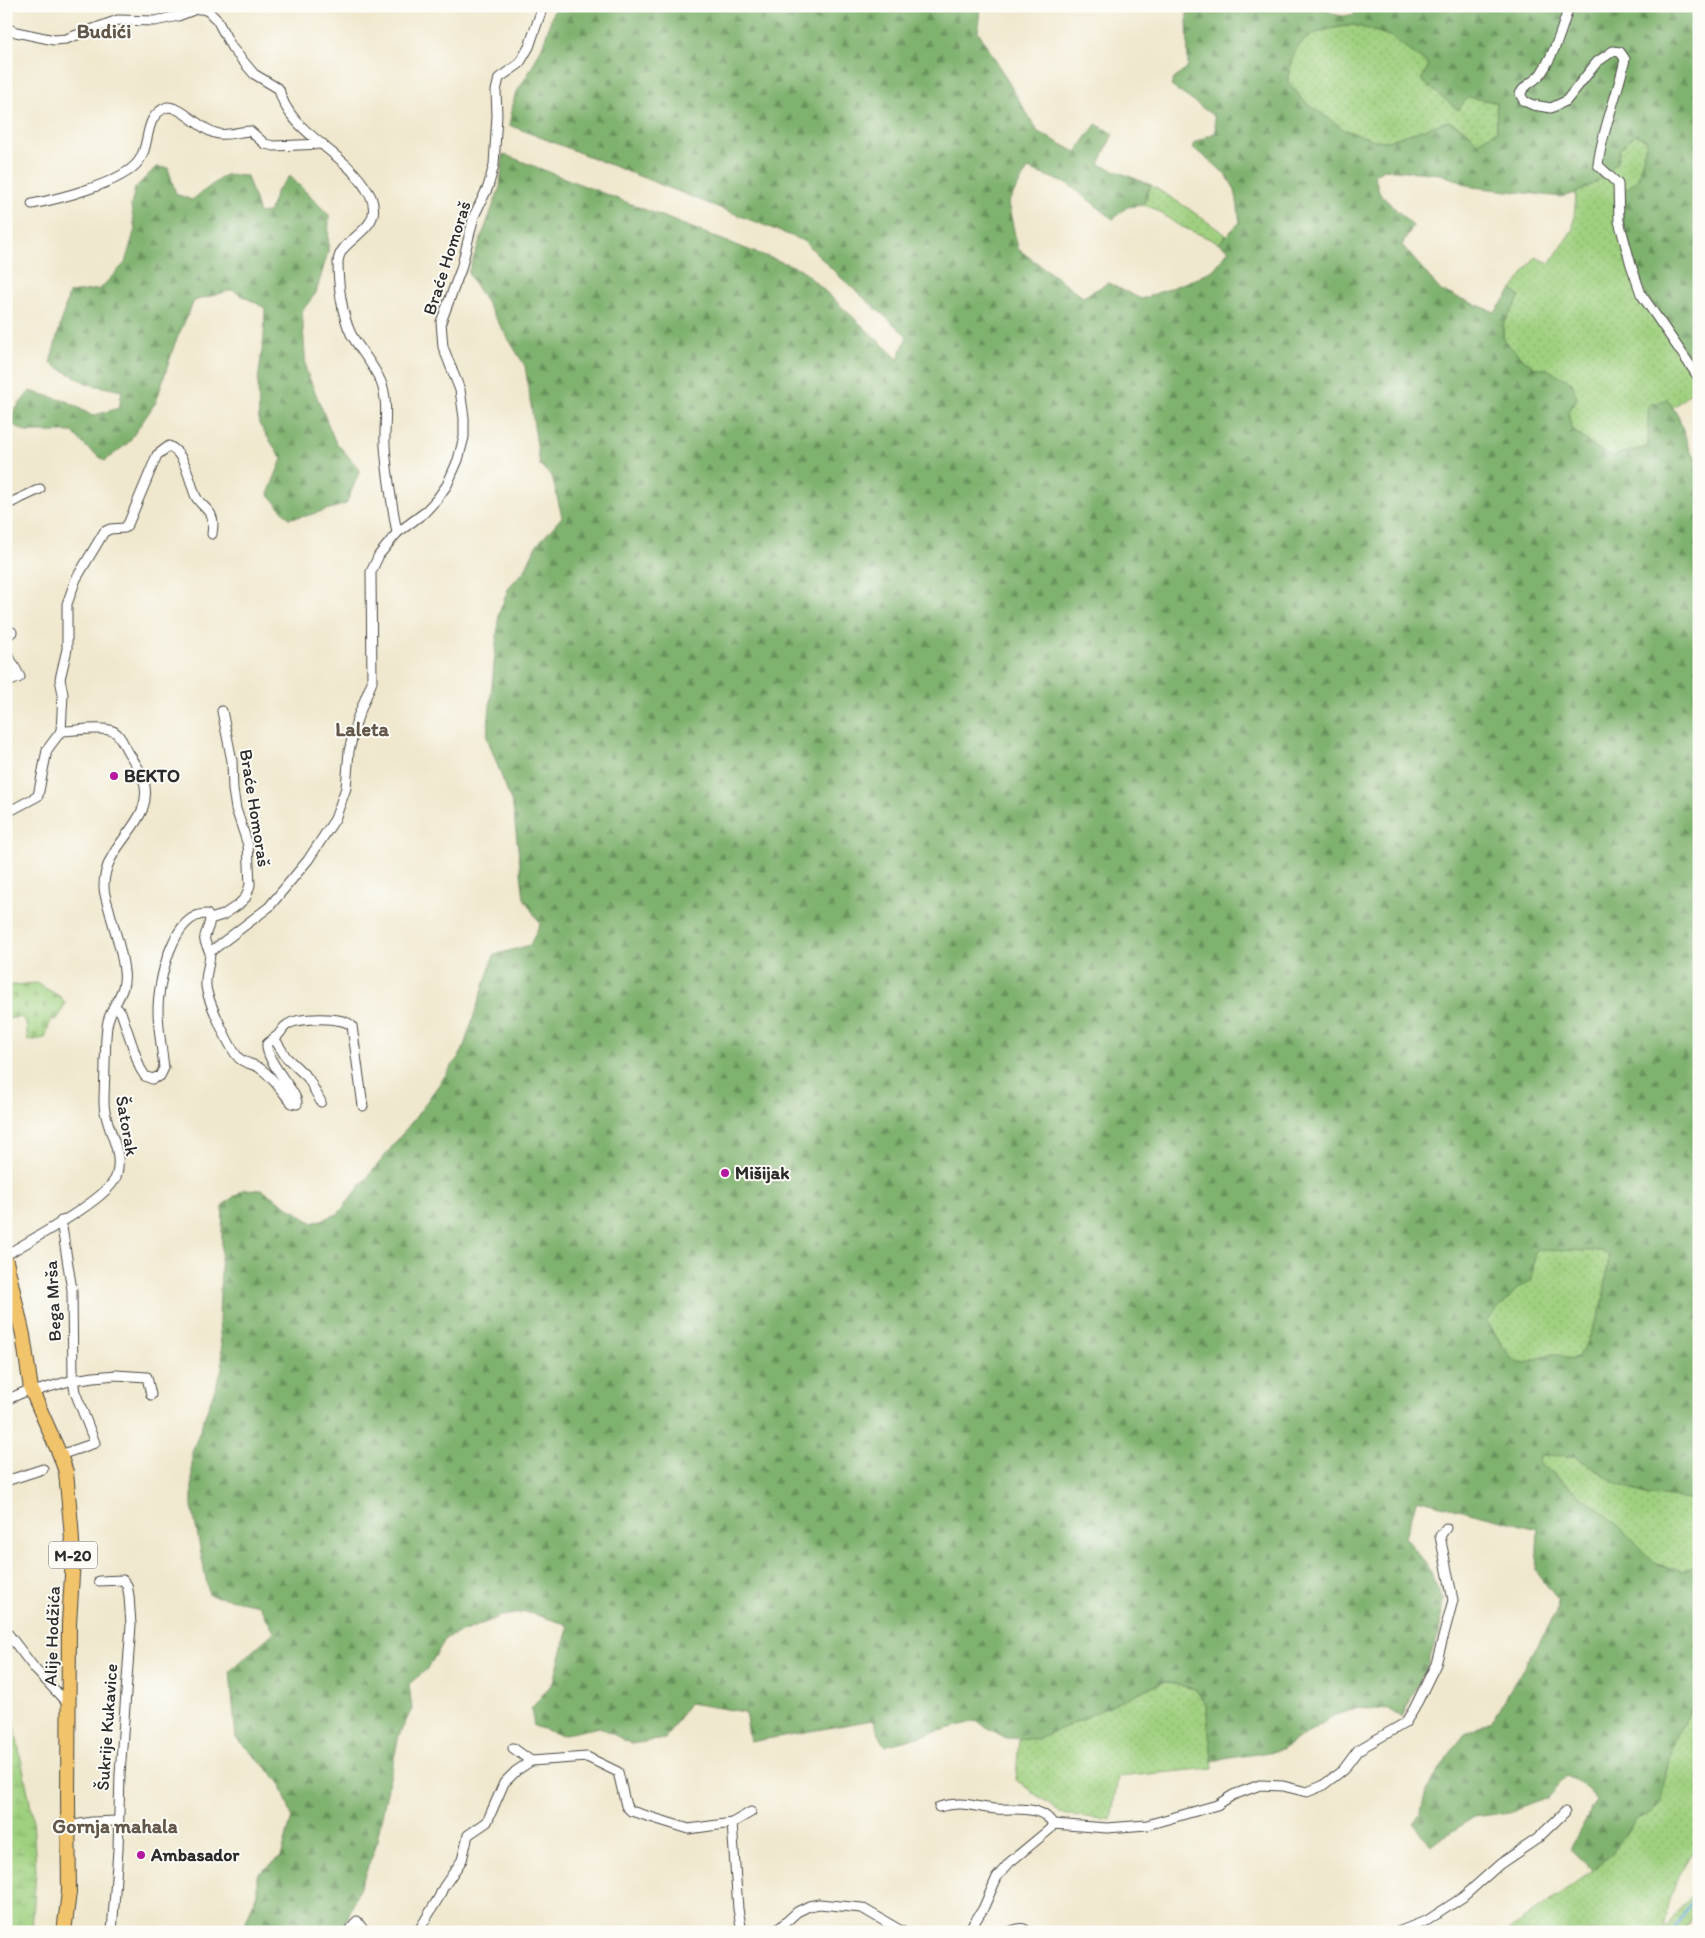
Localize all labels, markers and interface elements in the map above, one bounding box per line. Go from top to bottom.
district label: Budići [77,19,131,43]
street label: Braće Homoraš [418,198,476,318]
district label: Laleta [335,717,389,741]
street label: Braće Homoraš [235,748,275,868]
place label: BEKTO [124,765,180,787]
marker: BEKTO [108,770,120,782]
street label: Šatorak [111,1094,143,1159]
place label: Mišijak [735,1162,790,1184]
marker: Mišijak [719,1167,731,1179]
street label: Bega Mrša [40,1259,66,1342]
road number: M-20 [49,1542,97,1568]
street label: Alije Hodžića [39,1586,65,1686]
street label: Šukrije Kukavice [92,1663,122,1791]
district label: Gornja mahala [52,1814,178,1839]
place label: Ambasador [150,1844,240,1866]
marker: Ambasador [135,1849,147,1861]

